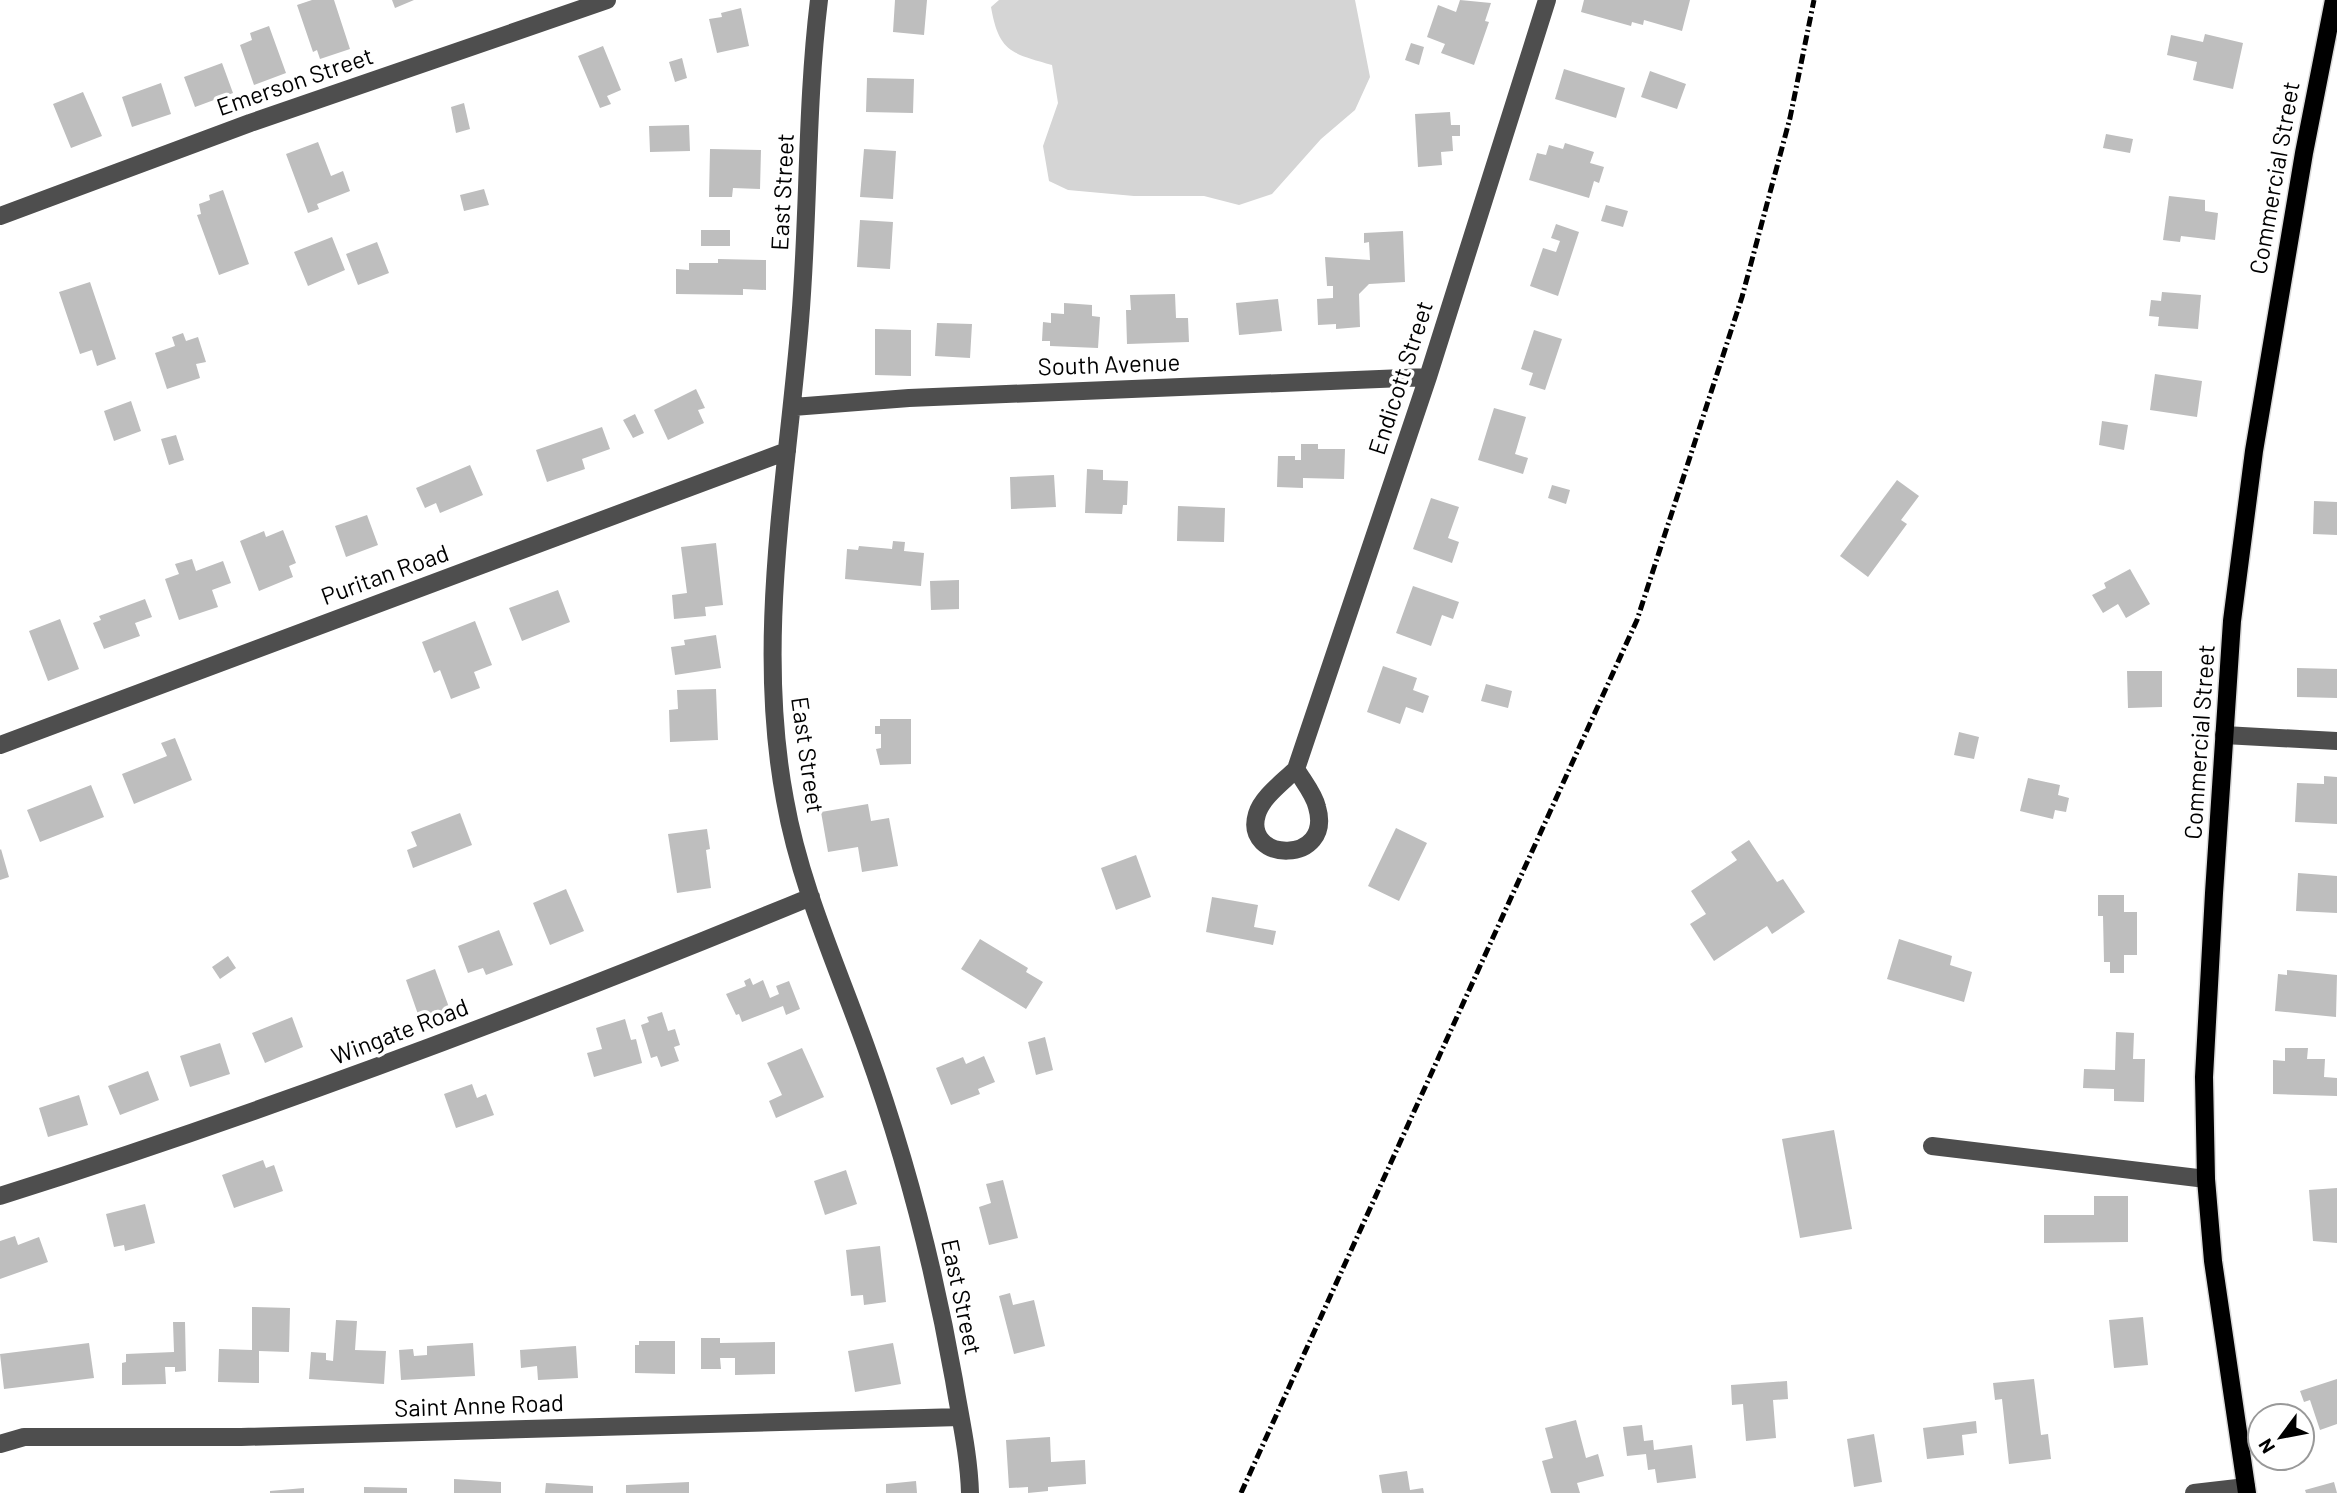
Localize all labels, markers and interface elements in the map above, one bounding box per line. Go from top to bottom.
street label: Emerson Street [212,40,377,121]
street label: Commercial Street [2242,79,2305,276]
street label: East Street [764,133,799,251]
street label: Endicott Street [1361,297,1438,458]
street label: South Avenue [1037,347,1181,380]
street label: Puritan Road [317,537,452,610]
street label: Commercial Street [2177,643,2220,840]
street label: East Street [786,695,831,815]
street label: Wingate Road [327,991,472,1070]
street label: East Street [936,1236,989,1357]
street label: Saint Anne Road [394,1387,564,1422]
north arrow [2246,1402,2316,1472]
text: N [2253,1435,2279,1458]

